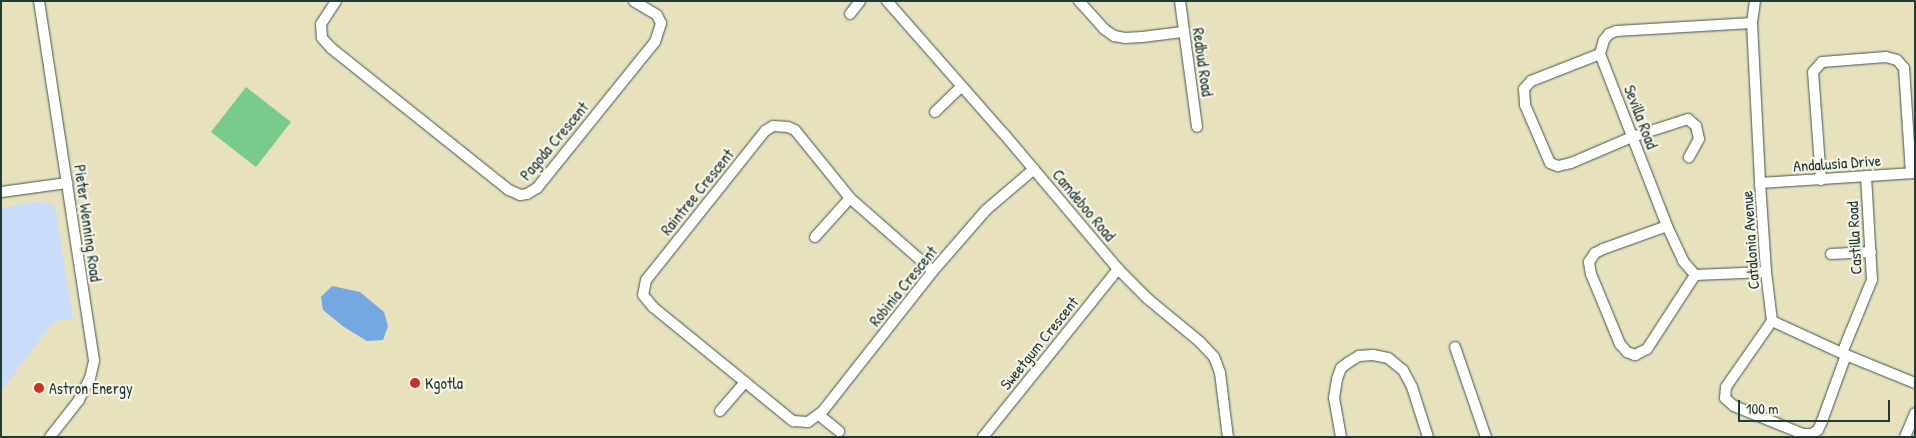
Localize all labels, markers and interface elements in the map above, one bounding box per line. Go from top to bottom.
street label: Redbud Road [1189,26,1217,98]
street label: Sevilla Road [1620,82,1662,152]
street label: Pagoda Crescent [516,98,592,184]
street label: Raintree Crescent [656,145,738,239]
street label: Andalusia Drive [1792,150,1882,176]
street label: Pieter Wenning Road [70,163,106,283]
street label: Camdeboo Road [1048,165,1120,245]
street label: Catalonia Avenue [1737,190,1763,290]
street label: Castilla Road [1842,201,1866,275]
street label: Robinia Crescent [865,242,941,330]
street label: Sweetgum Crescent [996,293,1082,393]
place label: Kgotla [425,373,463,393]
marker: Kgotla [409,377,421,389]
place label: Astron Energy [49,378,133,398]
marker: Astron Energy [33,382,45,394]
scale bar [1741,390,1894,422]
text: 100 m [1746,398,1779,419]

